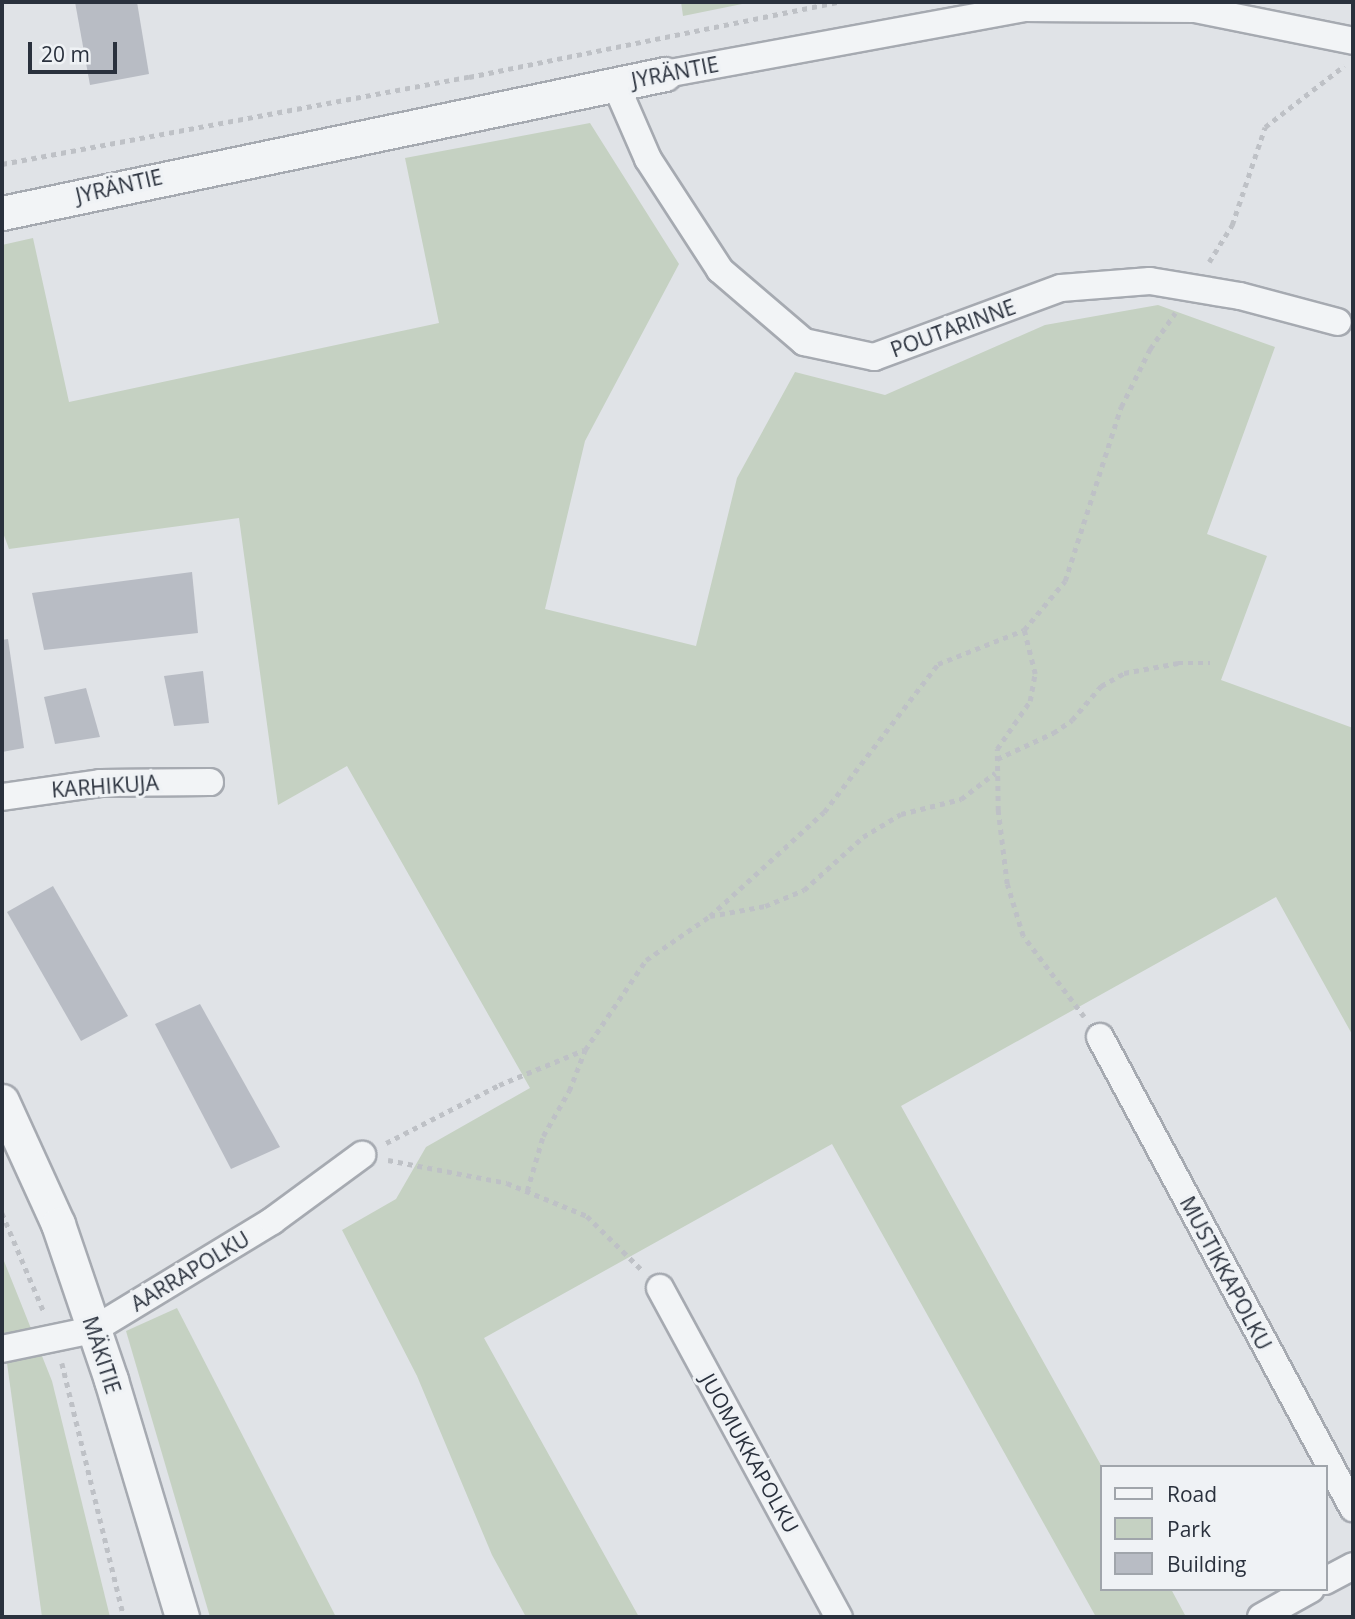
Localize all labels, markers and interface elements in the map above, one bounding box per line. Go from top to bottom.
scale bar [32,28,121,72]
text: 20 m [41,40,90,68]
street label: JYRÄNTIE [629,51,721,93]
street label: JYRÄNTIE [73,164,165,208]
street label: POUTARINNE [887,294,1019,362]
street label: KARHIKUJA [50,770,160,802]
street label: MUSTIKKAPOLKU [1175,1192,1277,1354]
street label: AARRAPOLKU [126,1226,254,1316]
street label: MÄKITIE [78,1313,126,1397]
street label: JUOMUKKAPOLKU [696,1369,804,1537]
legend [1100,1465,1327,1591]
text: Road [1167,1480,1217,1508]
text: Park [1167,1515,1211,1543]
text: Building [1167,1550,1246,1578]

